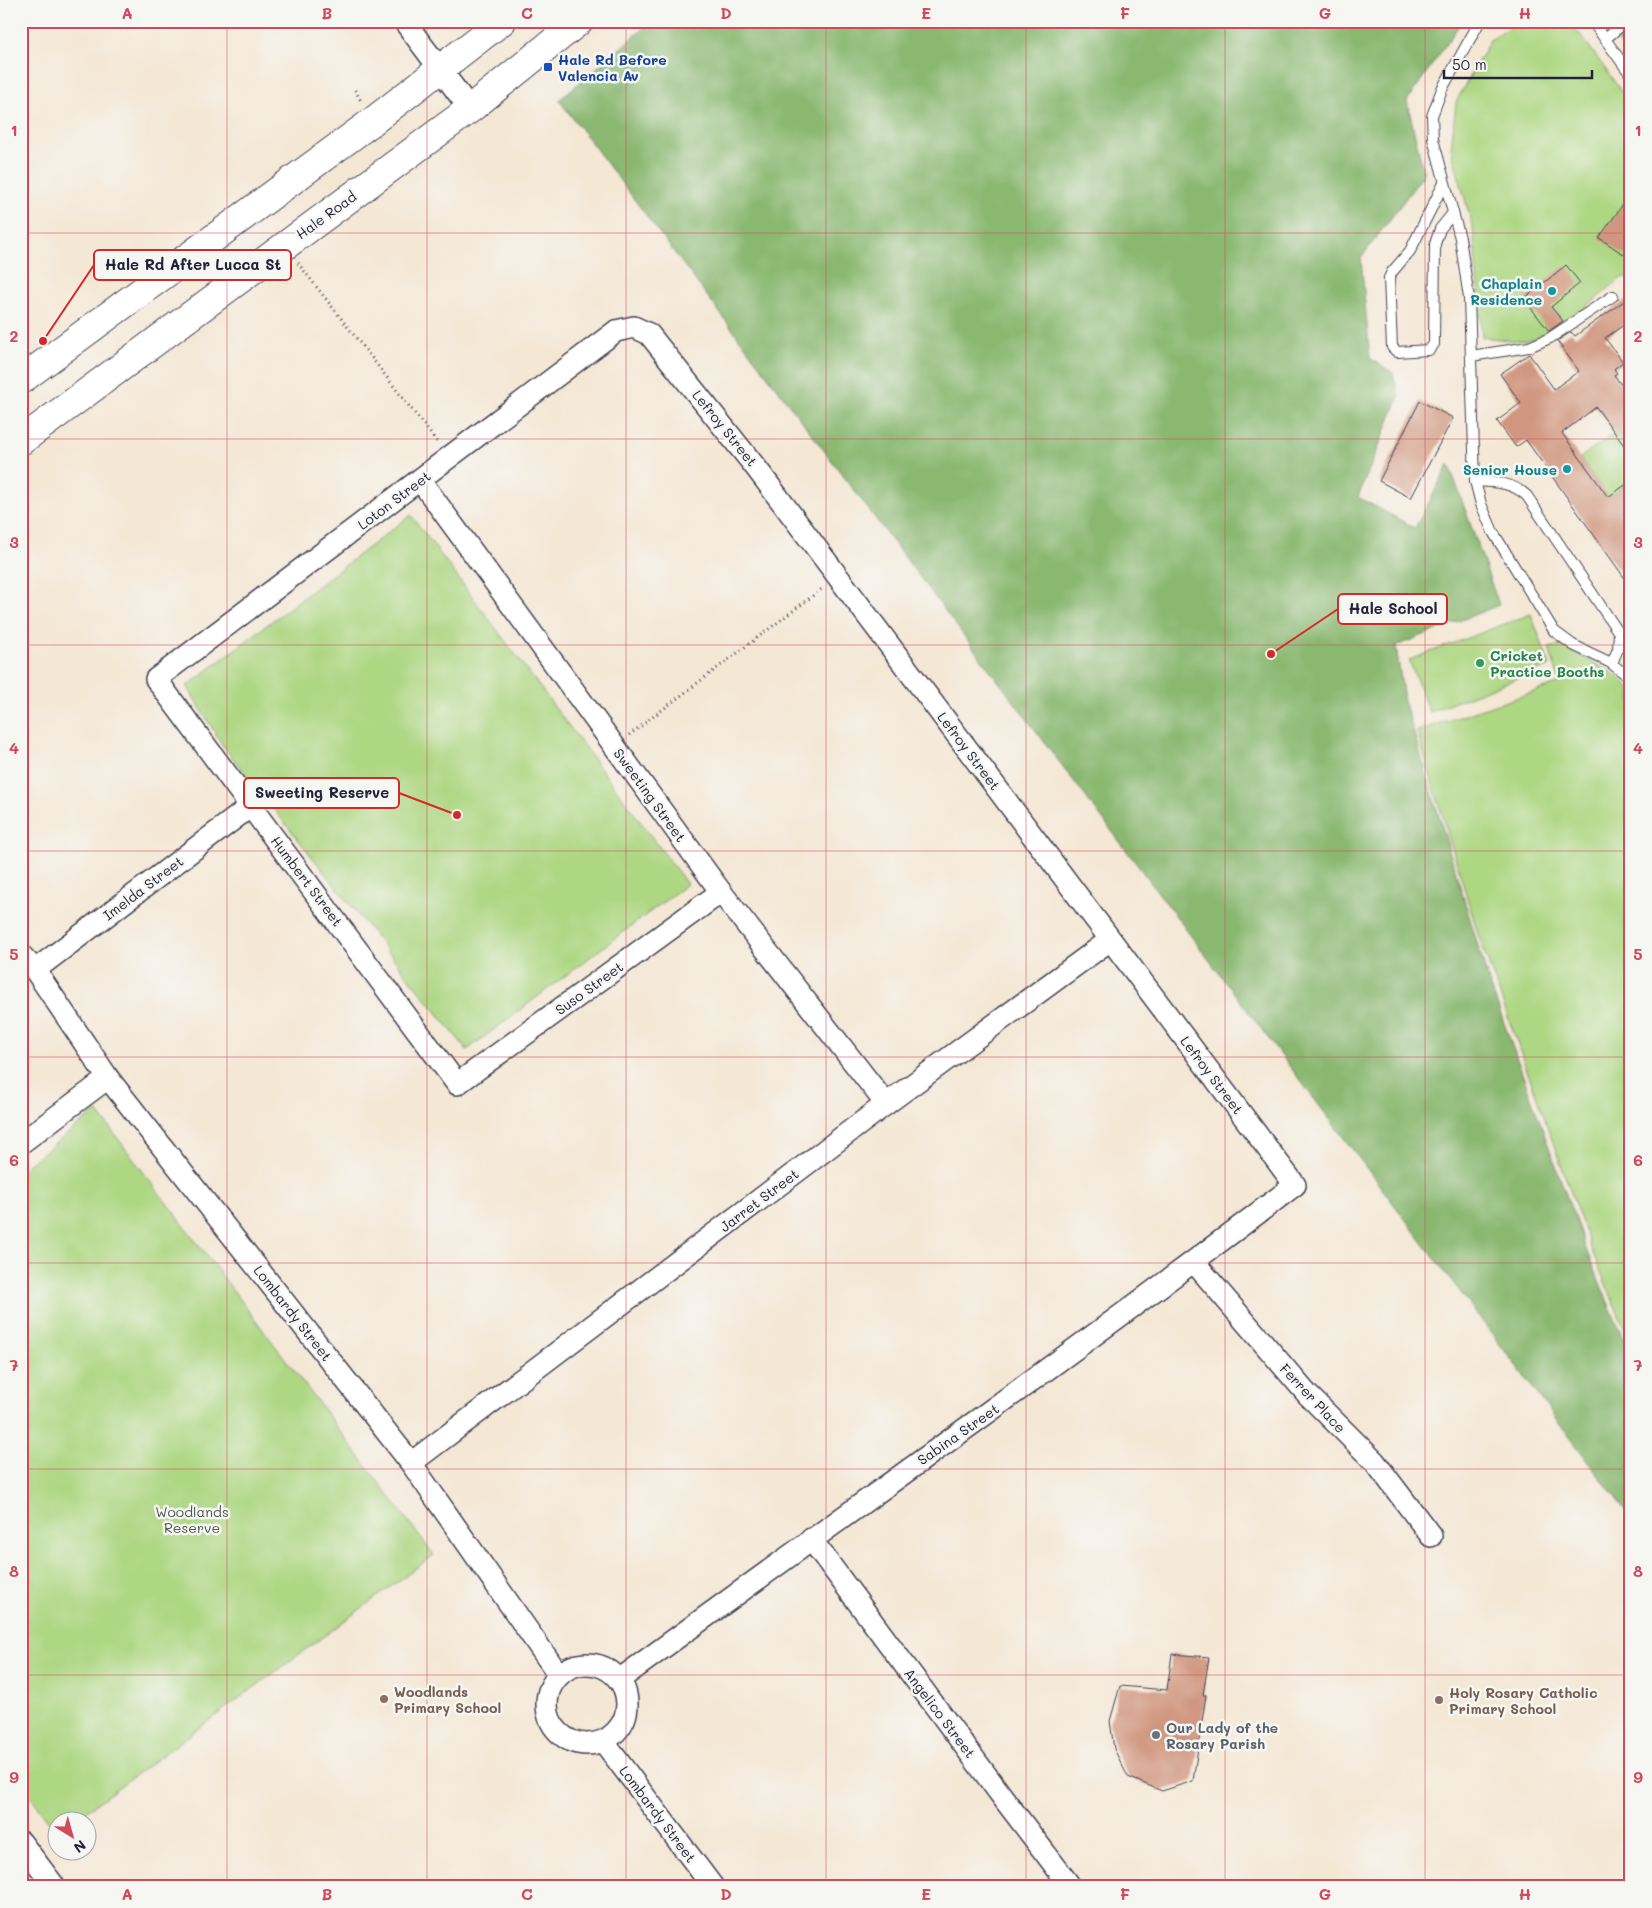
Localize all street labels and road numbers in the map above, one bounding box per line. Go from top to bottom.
street label: Hale Road [292,187,360,243]
street label: Lefroy Street [688,386,762,470]
street label: Loton Street [354,466,434,534]
street label: Lefroy Street [933,708,1005,794]
street label: Sweeting Street [610,744,690,846]
street label: Humbert Street [267,832,347,930]
street label: Imelda Street [99,851,187,925]
street label: Suso Street [551,957,627,1019]
street label: Lefroy Street [1176,1032,1248,1118]
street label: Jarret Street [716,1164,802,1236]
street label: Lombardy Street [250,1261,336,1365]
street label: Ferrer Place [1276,1359,1350,1437]
street label: Sabina Street [914,1399,1002,1469]
street label: Angelico Street [900,1664,980,1762]
street label: Lombardy Street [615,1762,701,1866]

